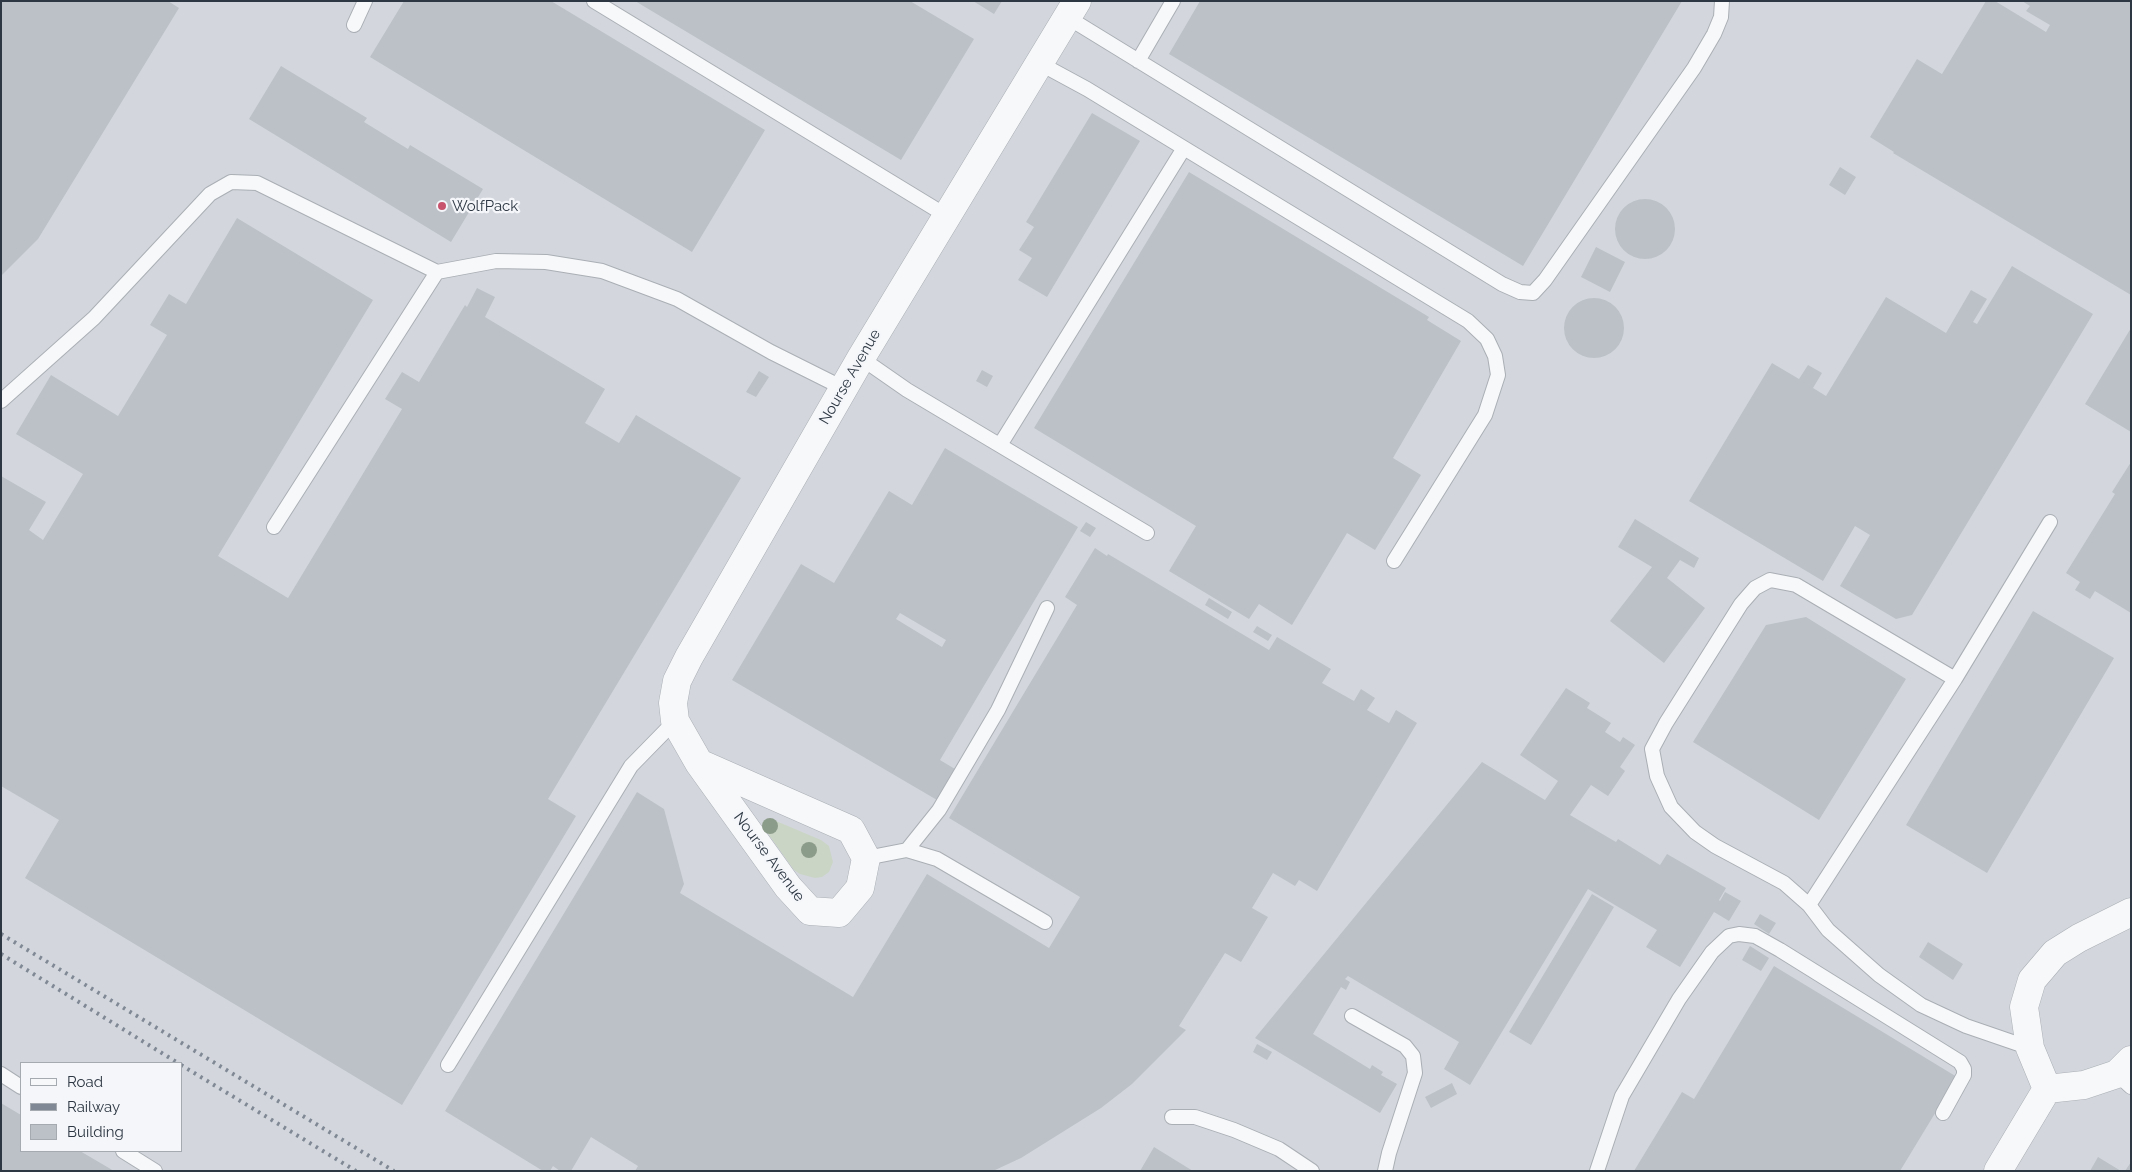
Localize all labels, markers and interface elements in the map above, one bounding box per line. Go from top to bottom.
place label: WolfPack [452,197,518,215]
marker: WolfPack [436,200,448,212]
street label: Nourse Avenue [815,326,885,428]
street label: Nourse Avenue [730,809,808,905]
legend [20,1062,182,1152]
text: Road [67,1073,103,1091]
text: Railway [67,1098,120,1116]
text: Building [67,1123,124,1141]

